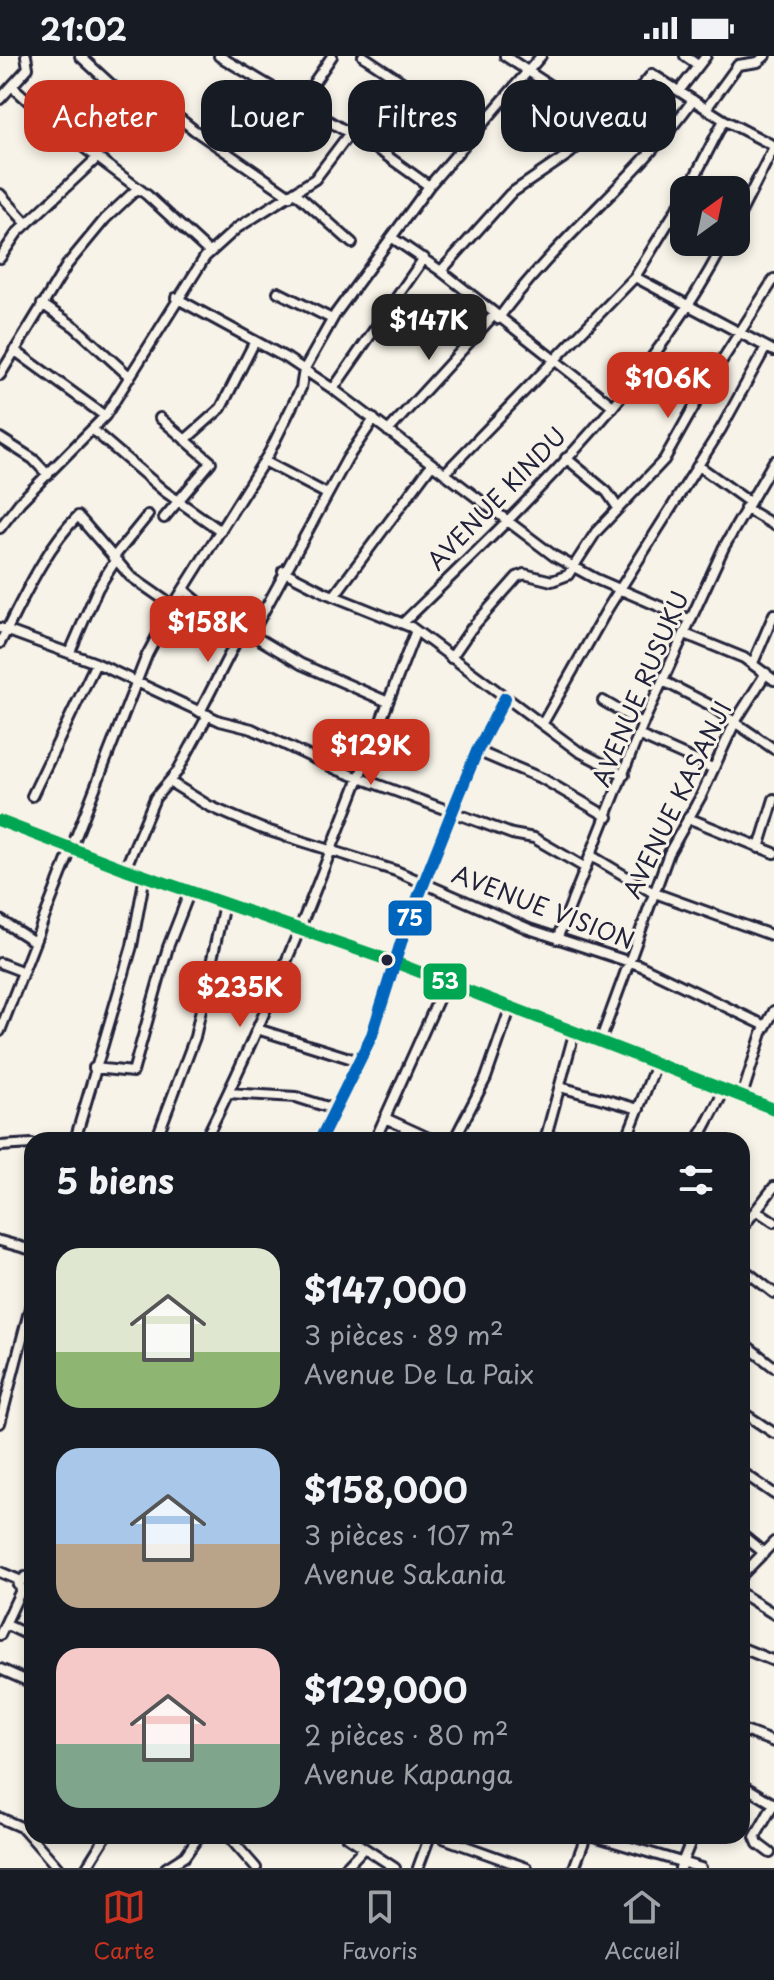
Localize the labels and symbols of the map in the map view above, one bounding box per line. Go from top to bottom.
north arrow [670,176,750,256]
pin: $147K [373,294,485,362]
pin: $106K [612,352,724,420]
street label: AVENUE KINDU [418,418,573,577]
street label: AVENUE RUSUKU [582,585,697,792]
pin: $158K [152,596,264,664]
street label: AVENUE KASANJI [613,694,740,904]
pin: $129K [315,719,427,787]
street label: AVENUE VISION [447,855,640,957]
line badge: 75 [387,899,433,937]
text: 75 [397,900,423,933]
unlabelled marker [379,952,395,968]
pin: $235K [184,961,296,1029]
line badge: 53 [422,962,468,1001]
text: 53 [431,963,459,996]

